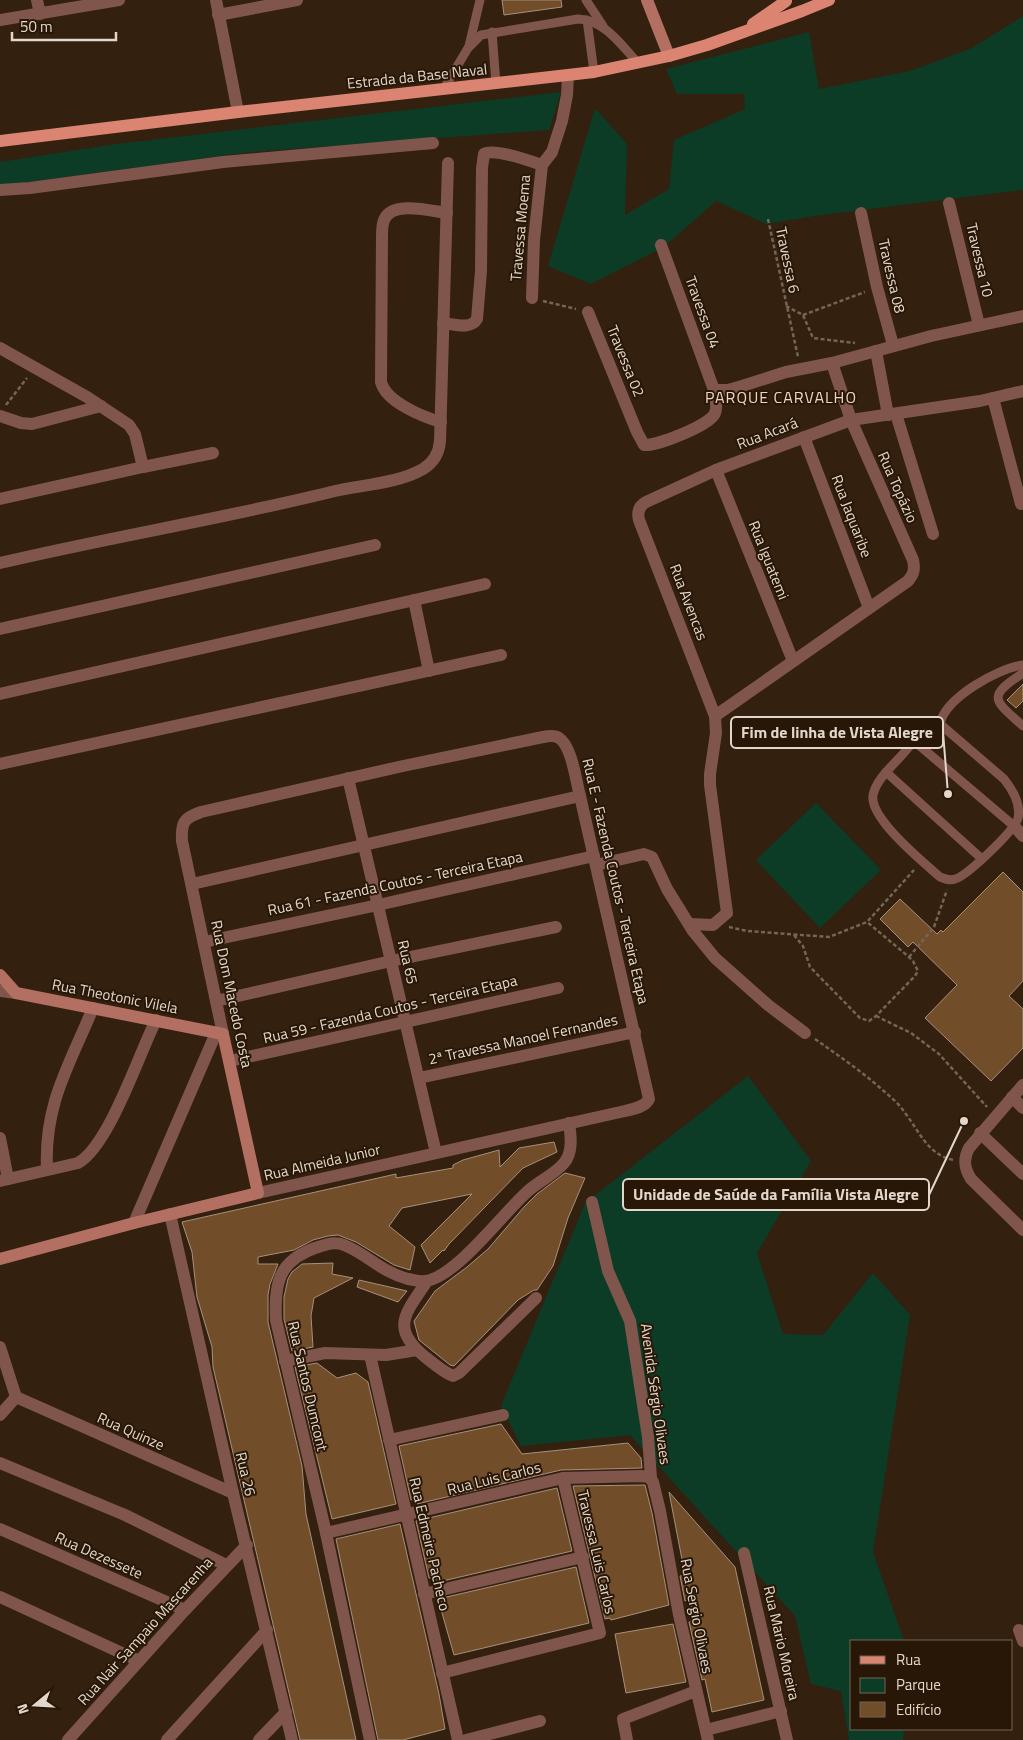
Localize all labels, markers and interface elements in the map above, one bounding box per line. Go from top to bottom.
scale bar [12,10,116,42]
text: 50 m [20,15,53,38]
street label: Estrada da Base Naval [346,57,488,95]
street label: Travessa Moema [504,173,536,282]
street label: Travessa 10 [960,221,1000,299]
street label: Travessa 6 [770,225,806,295]
street label: Travessa 08 [872,237,912,315]
street label: Travessa 04 [679,273,727,351]
street label: Travessa 02 [601,322,651,400]
district label: PARQUE CARVALHO [705,385,857,409]
street label: Rua Acará [733,411,801,455]
street label: Rua Topázio [872,448,924,526]
street label: Rua Jaquaribe [826,471,878,561]
street label: Rua Iguatemi [743,517,795,603]
street label: Rua Avencas [664,560,714,644]
callout: Fim de linha de Vista Alegre [731,717,943,748]
text: Fim de linha de Vista Alegre [741,720,933,744]
street label: Rua E - Fazenda Coutos - Terceira Etapa [576,756,656,1007]
street label: Rua 61 - Fazenda Coutos - Terceira Etapa [265,845,525,921]
street label: Rua Dom Macedo Costa [205,918,259,1070]
street label: Rua 65 [392,938,424,986]
street label: Rua 59 - Fazenda Coutos - Terceira Etapa [261,968,520,1049]
street label: Rua Theotonic Vilela [50,973,180,1020]
street label: 2ª Travessa Manoel Fernandes [426,1008,620,1070]
street label: Rua Almeida Junior [261,1137,383,1187]
callout: Unidade de Saúde da Família Vista Alegre [623,1179,929,1210]
text: Unidade de Saúde da Família Vista Alegre [633,1182,919,1206]
street label: Rua Santos Dumcont [282,1319,334,1454]
street label: Avenida Sérgio Olivaes [635,1322,677,1466]
street label: Rua Quinze [94,1406,168,1456]
street label: Rua 26 [230,1450,262,1498]
street label: Rua Luis Carlos [445,1455,543,1501]
street label: Rua Edmeire Pacheco [403,1475,457,1613]
street label: Travessa Luis Carlos [572,1488,622,1616]
street label: Rua Dezessete [51,1525,147,1585]
street label: Rua Nair Sampaio Mascarenha [72,1551,218,1710]
street label: Rua Sergio Olivaes [675,1556,719,1676]
street label: Rua Mario Moreira [758,1583,806,1703]
legend [850,1640,1013,1730]
text: Rua [896,1648,921,1671]
text: Parque [896,1673,941,1696]
north arrow [10,1680,60,1730]
text: Edifício [896,1698,941,1721]
text: N [11,1701,34,1717]

